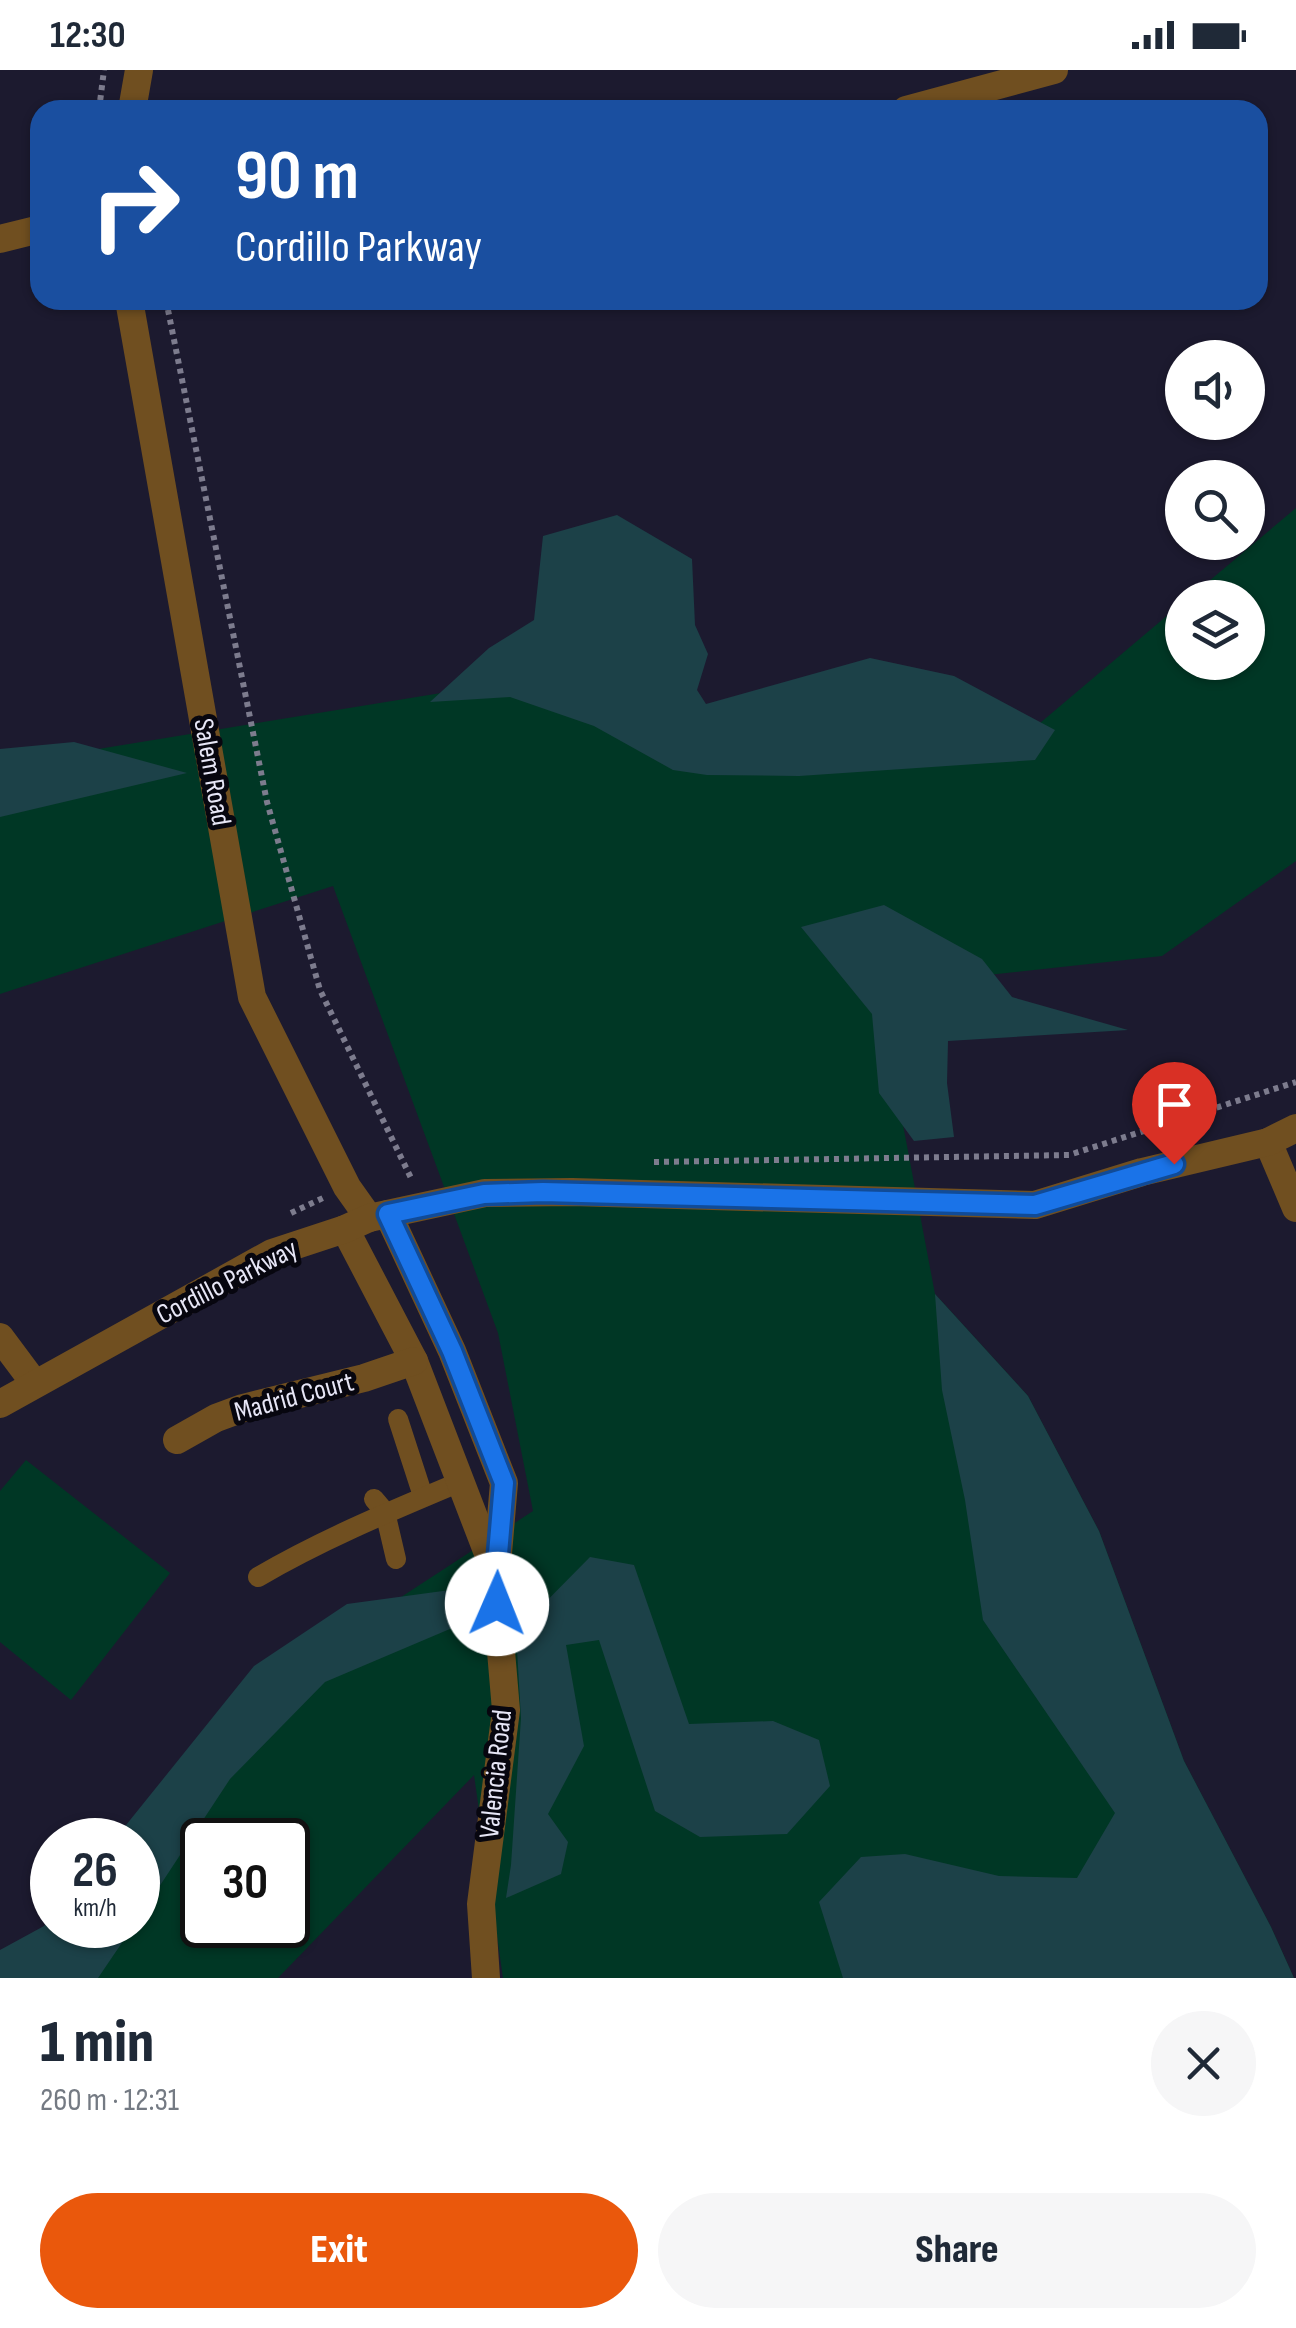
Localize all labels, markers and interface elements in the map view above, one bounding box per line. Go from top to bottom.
text: 12:30 [50,13,126,58]
text: 90 m [235,135,359,219]
icon: right [70,140,200,270]
text: Cordillo Parkway [235,220,482,275]
map controls [1165,340,1265,680]
button: sound [1165,340,1265,440]
button: search [1165,460,1265,560]
button: layers [1165,580,1265,680]
street label: Salem Road [186,716,238,828]
pin [1132,1062,1217,1165]
icon: arrive [1147,1077,1202,1132]
street label: Cordillo Parkway [151,1232,303,1332]
street label: Madrid Court [231,1365,357,1429]
position arrow [445,1552,549,1656]
street label: Valencia Road [473,1708,519,1840]
speed limit sign: 30 [180,1818,310,1948]
text: 26 [72,1841,118,1901]
text: km/h [73,1893,117,1924]
text: 1 min [40,2007,154,2079]
button: close [1151,2011,1256,2116]
text: 260 m · 12:31 [40,2081,179,2120]
button: Exit [40,2193,638,2308]
button: Share [658,2193,1256,2308]

